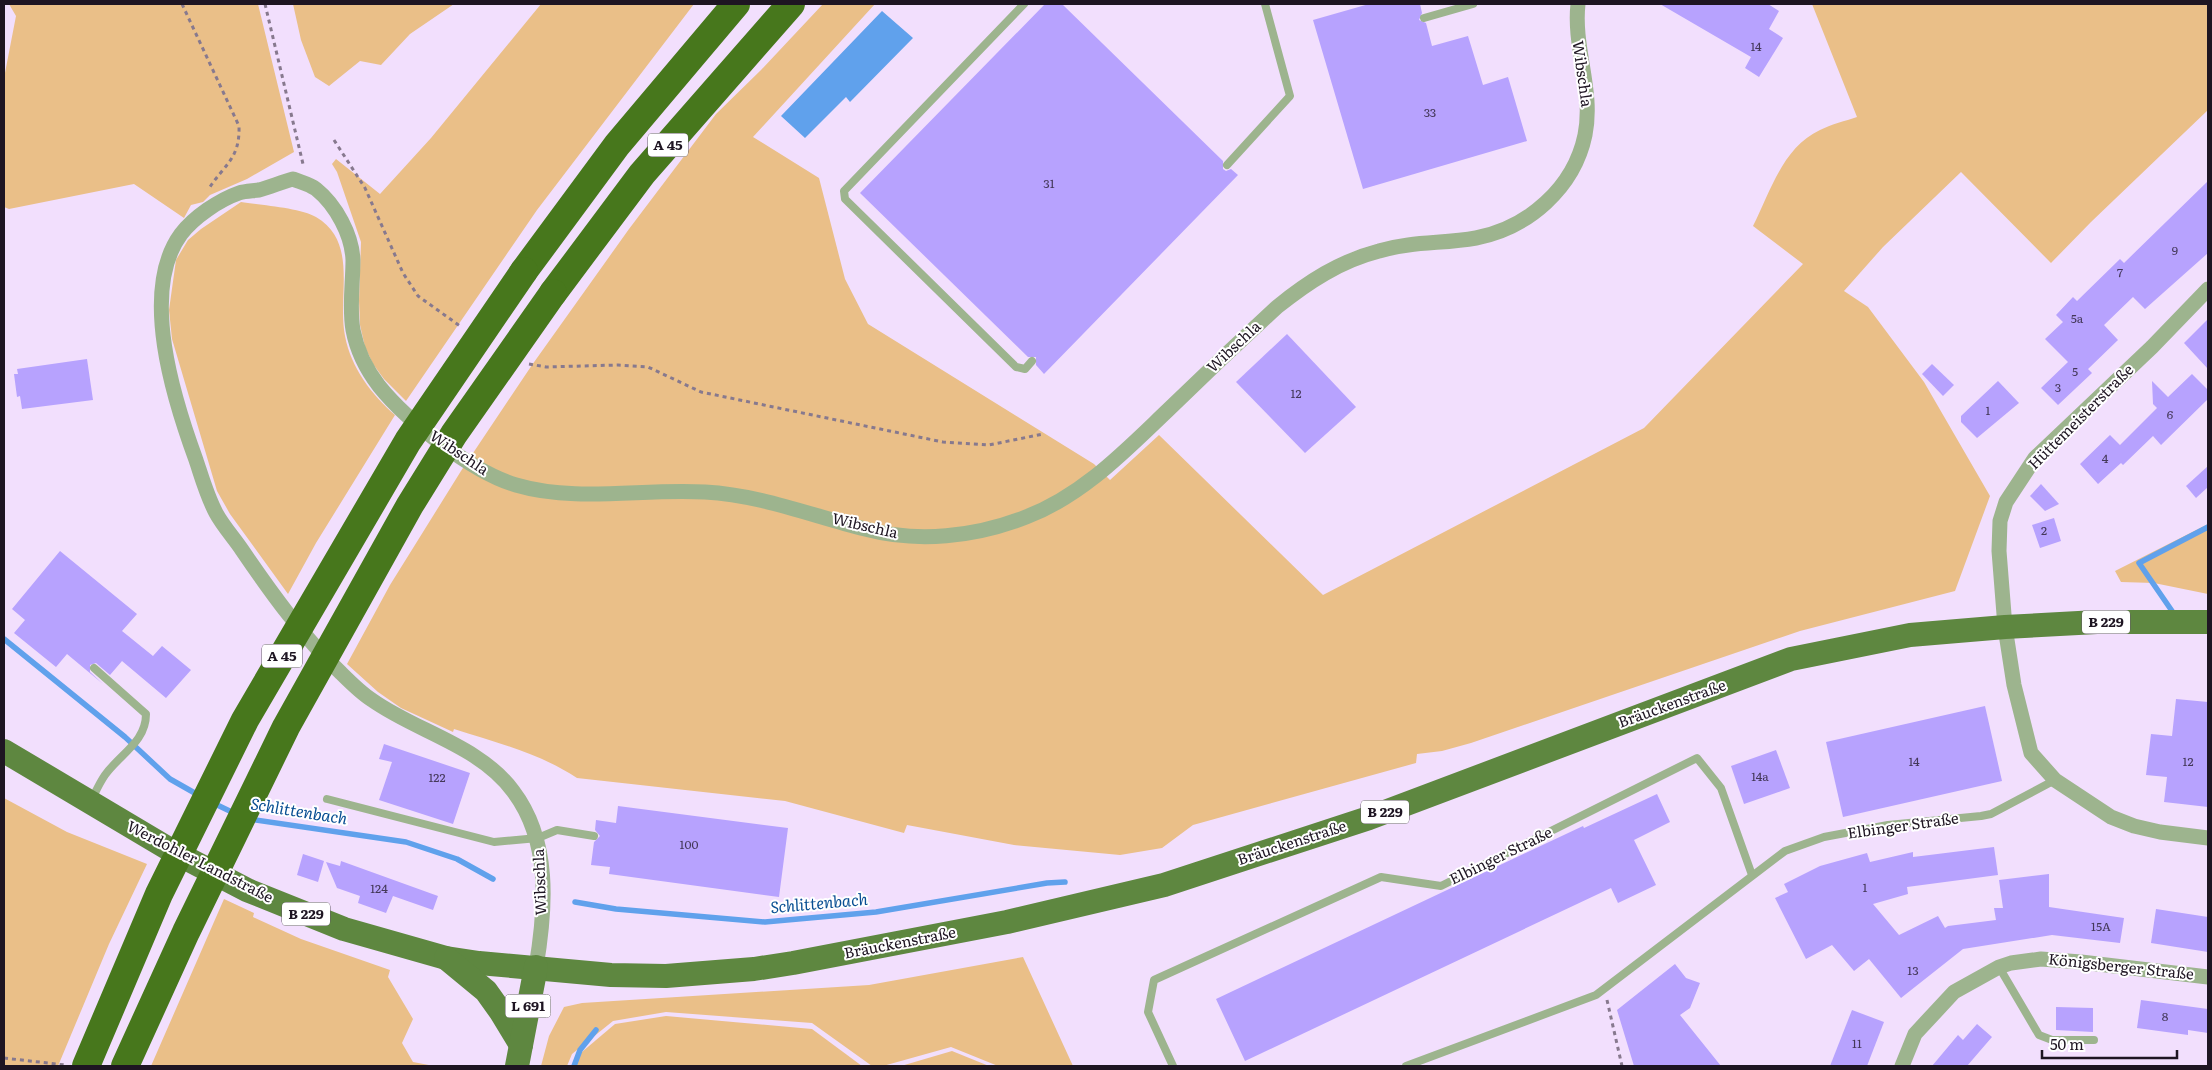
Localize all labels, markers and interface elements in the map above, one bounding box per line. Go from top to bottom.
house number: 14 [1750,37,1762,55]
street label: Wibschla [1567,39,1600,109]
house number: 33 [1424,103,1436,121]
road number: A 45 [648,134,688,156]
house number: 31 [1043,174,1055,192]
house number: 9 [2172,241,2178,259]
house number: 7 [2117,263,2123,281]
house number: 5a [2071,309,2084,327]
street label: Wibschla [1201,314,1266,377]
street label: Hüttemeisterstraße [2022,358,2138,474]
house number: 5 [2072,362,2078,380]
house number: 3 [2055,378,2061,396]
house number: 12 [1291,384,1301,402]
house number: 1 [1986,401,1991,419]
house number: 6 [2167,405,2174,423]
street label: Wibschla [426,424,495,480]
house number: 4 [2102,449,2109,467]
street label: Wibschla [830,506,901,543]
house number: 2 [2041,521,2047,539]
road number: B 229 [2082,610,2130,634]
road number: A 45 [262,644,302,668]
street label: Bräuckenstraße [1614,672,1729,733]
house number: 14 [1908,752,1920,770]
house number: 12 [2183,752,2193,770]
house number: 14a [1751,767,1769,785]
house number: 122 [428,768,446,786]
water label: Schlittenbach [249,791,350,830]
road number: B 229 [1361,800,1409,824]
street label: Elbinger Straße [1846,805,1960,844]
street label: Bräuckenstraße [1234,813,1349,870]
street label: Werdohler Landstraße [123,814,278,908]
street label: Elbinger Straße [1445,820,1556,890]
house number: 100 [680,835,698,853]
street label: Wibschla [526,847,551,916]
house number: 1 [1863,878,1868,896]
house number: 124 [370,879,388,897]
water label: Schlittenbach [769,886,869,918]
road number: B 229 [282,902,330,926]
house number: 15A [2091,917,2111,935]
street label: Bräuckenstraße [842,919,958,964]
street label: Königsberger Straße [2047,946,2195,985]
house number: 13 [1907,961,1919,979]
road number: L 691 [506,994,550,1018]
house number: 8 [2162,1007,2169,1025]
scale bar [2042,1028,2177,1060]
text: 50 m [2050,1032,2084,1055]
house number: 11 [1852,1034,1862,1052]

